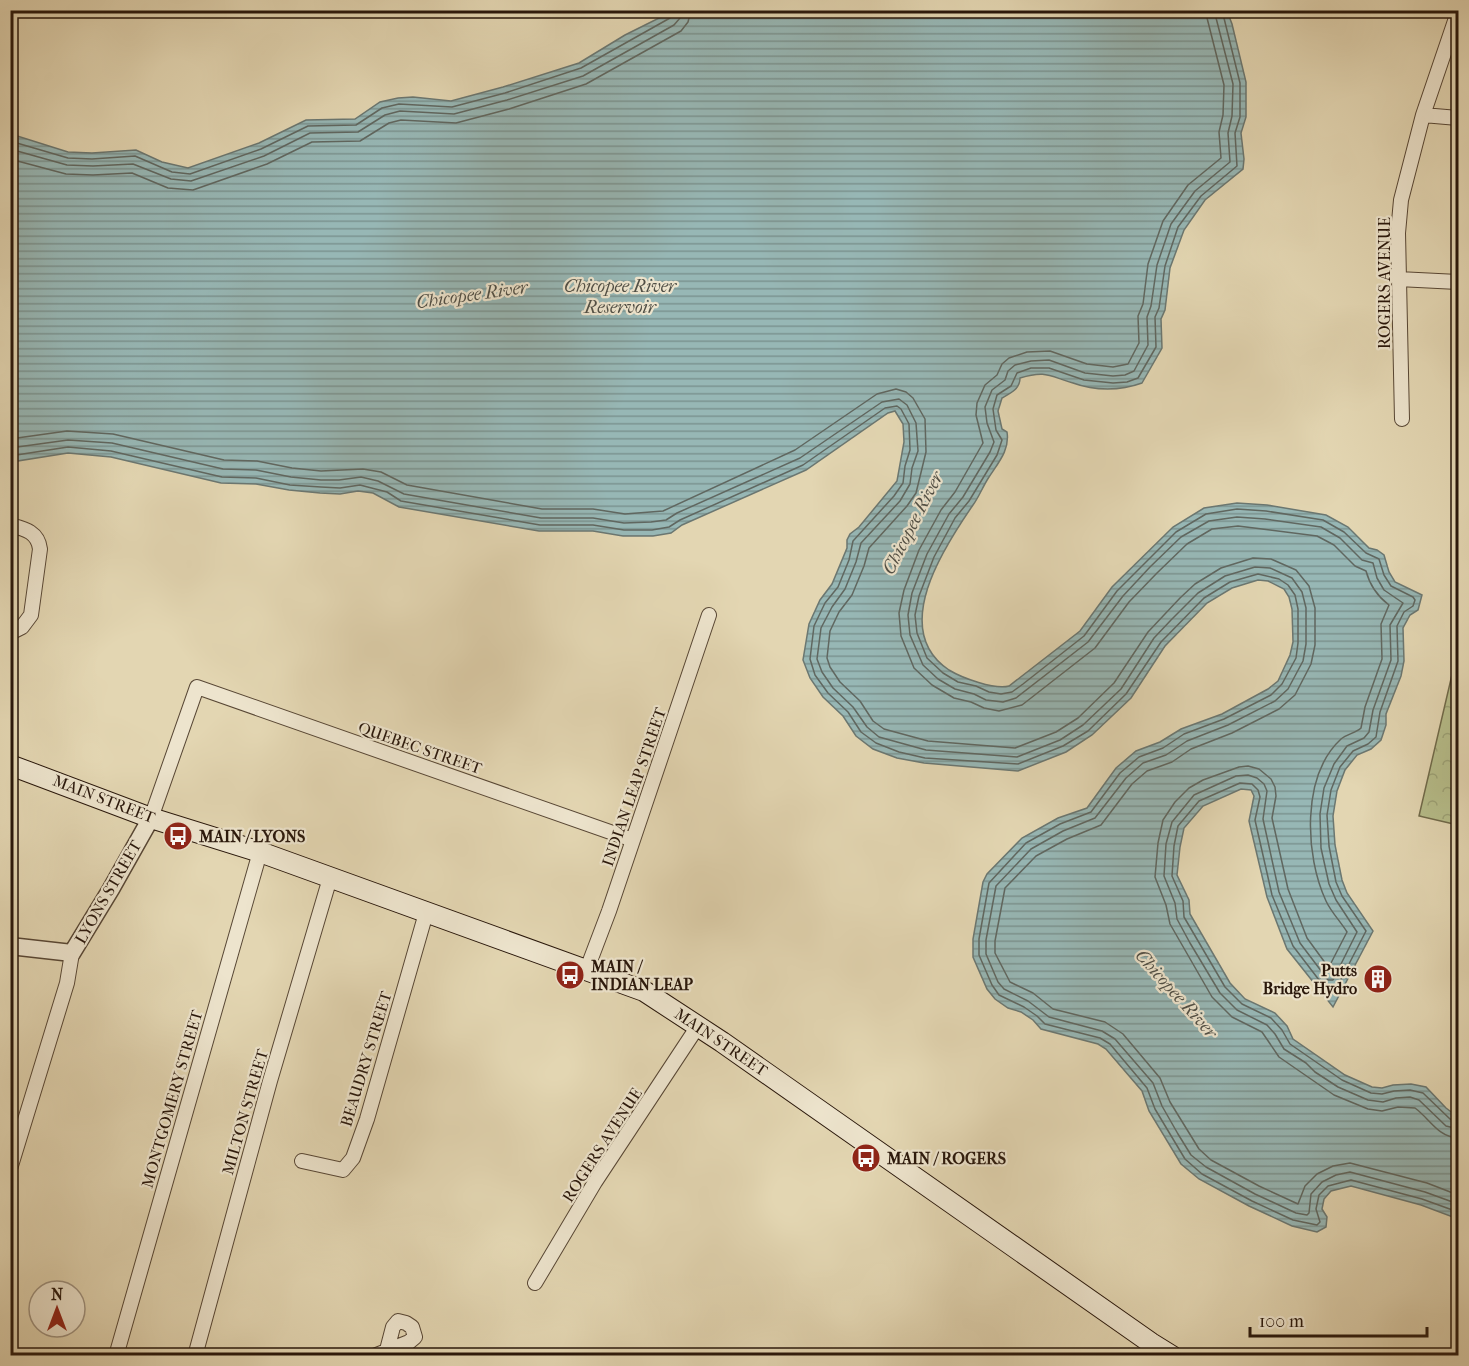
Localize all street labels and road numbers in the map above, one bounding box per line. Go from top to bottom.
street label: ROGERS AVENUE [1375,217,1394,349]
street label: INDIAN LEAP STREET [598,705,670,869]
street label: QUEBEC STREET [356,718,485,778]
street label: MAIN STREET [50,771,158,827]
street label: LYONS STREET [71,837,145,947]
street label: BEAUDRY STREET [336,989,396,1129]
street label: MAIN STREET [671,1004,771,1080]
street label: MONTGOMERY STREET [138,1008,207,1190]
street label: MILTON STREET [218,1047,272,1177]
street label: ROGERS AVENUE [558,1084,646,1206]

